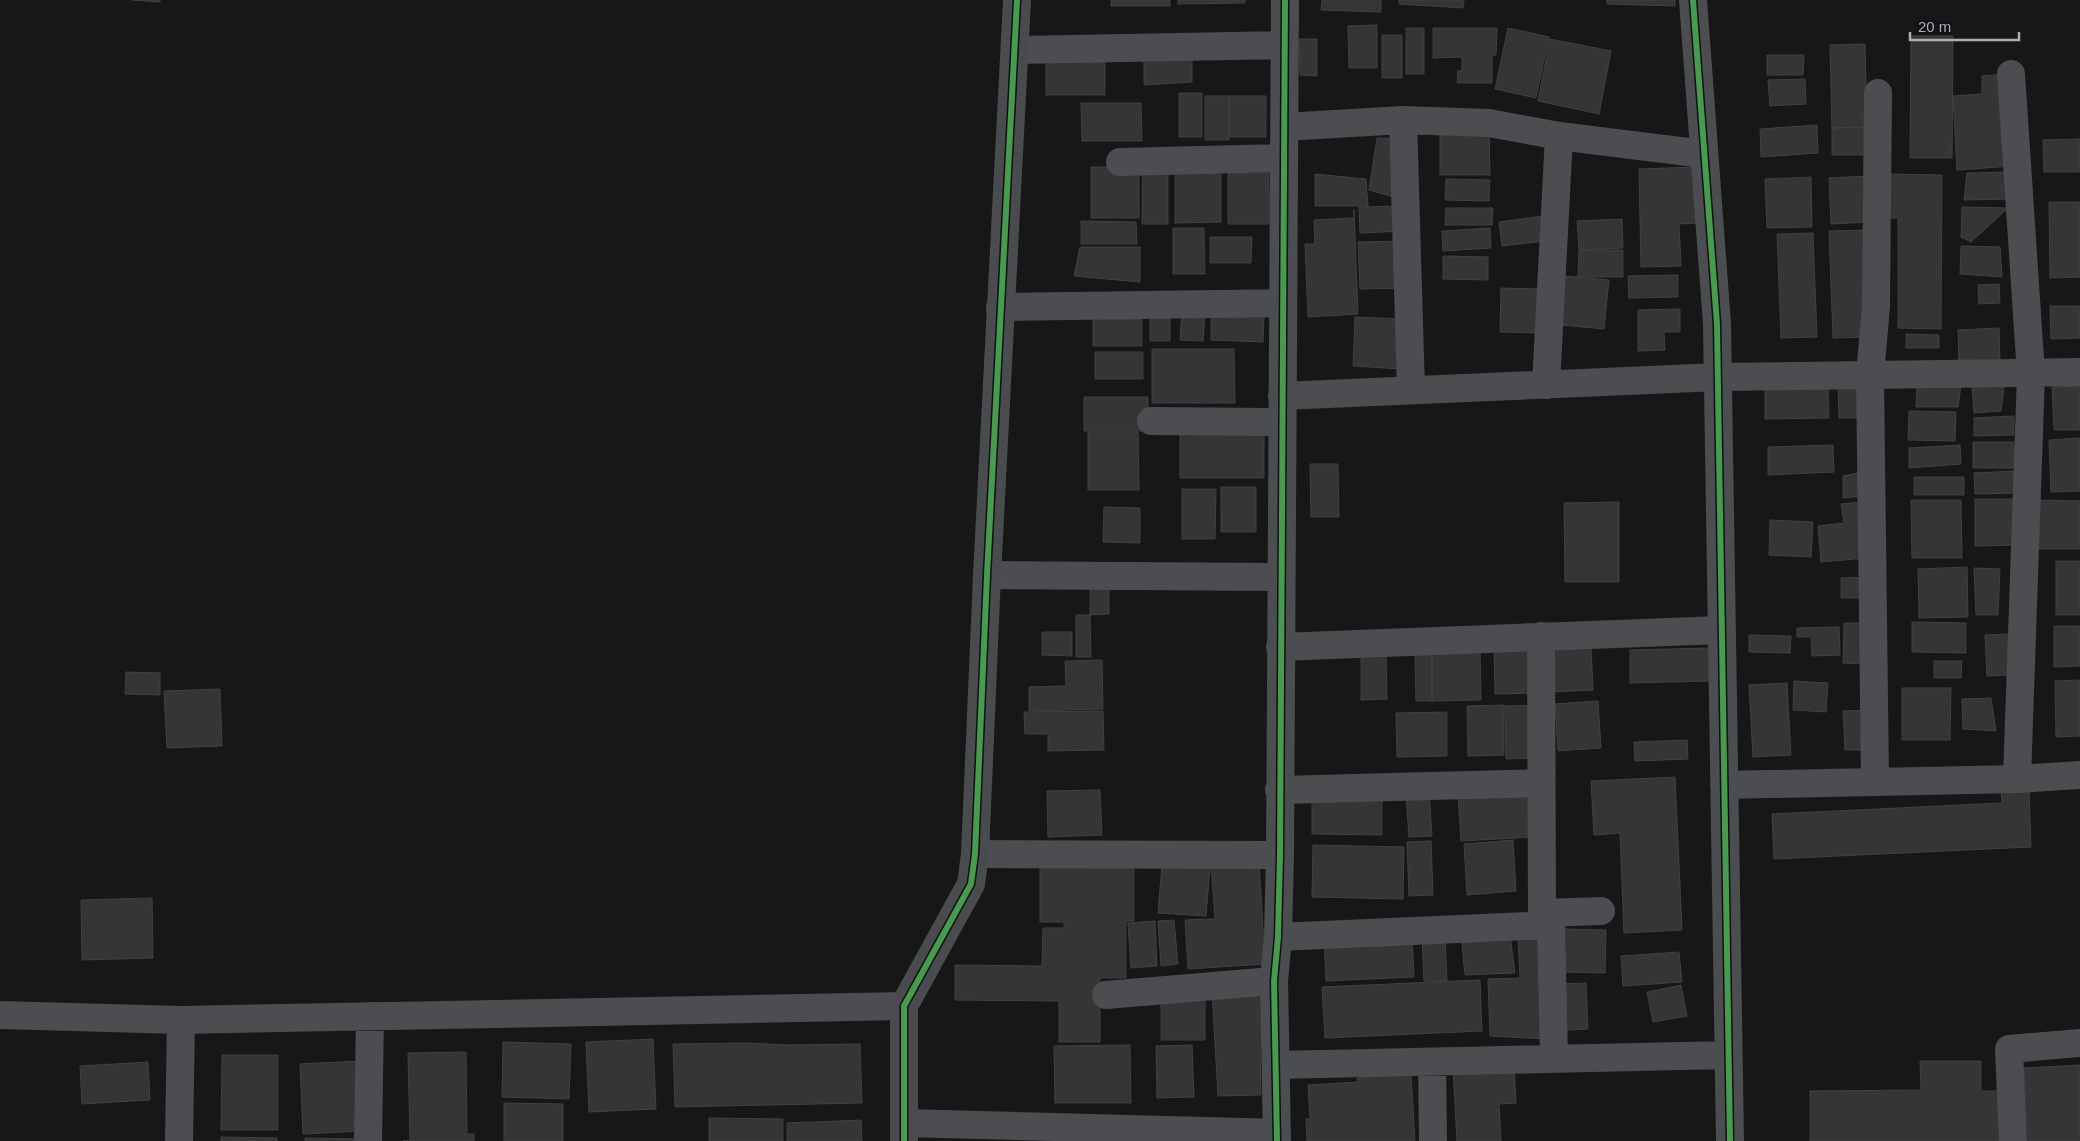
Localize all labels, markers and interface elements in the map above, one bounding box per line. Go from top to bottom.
scale bar [1910,10,2019,42]
text: 20 m [1918,18,1951,35]

